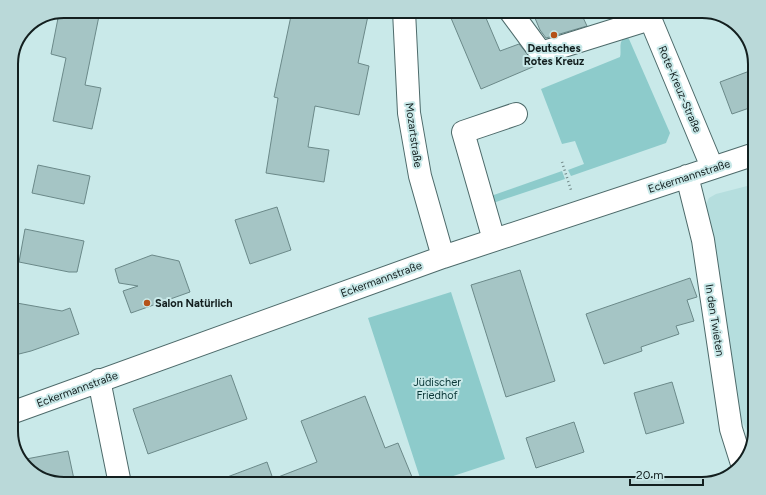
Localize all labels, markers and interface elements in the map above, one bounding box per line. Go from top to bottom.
marker: Deutsches Rotes Kreuz [549,30,559,40]
place label: Deutsches Rotes Kreuz [524,42,584,68]
street label: Rote-Kreuz-Straße [655,44,704,135]
street label: Mozartstraße [403,102,424,168]
street label: Eckermannstraße [646,157,732,196]
street label: Eckermannstraße [339,259,424,300]
street label: In den Twieten [702,283,727,357]
place label: Salon Natürlich [155,297,233,310]
marker: Salon Natürlich [142,298,152,308]
street label: Eckermannstraße [35,369,120,410]
park label: Jüdischer Friedhof [413,376,461,402]
scale bar [630,461,703,487]
text: 20 m [636,468,664,482]

